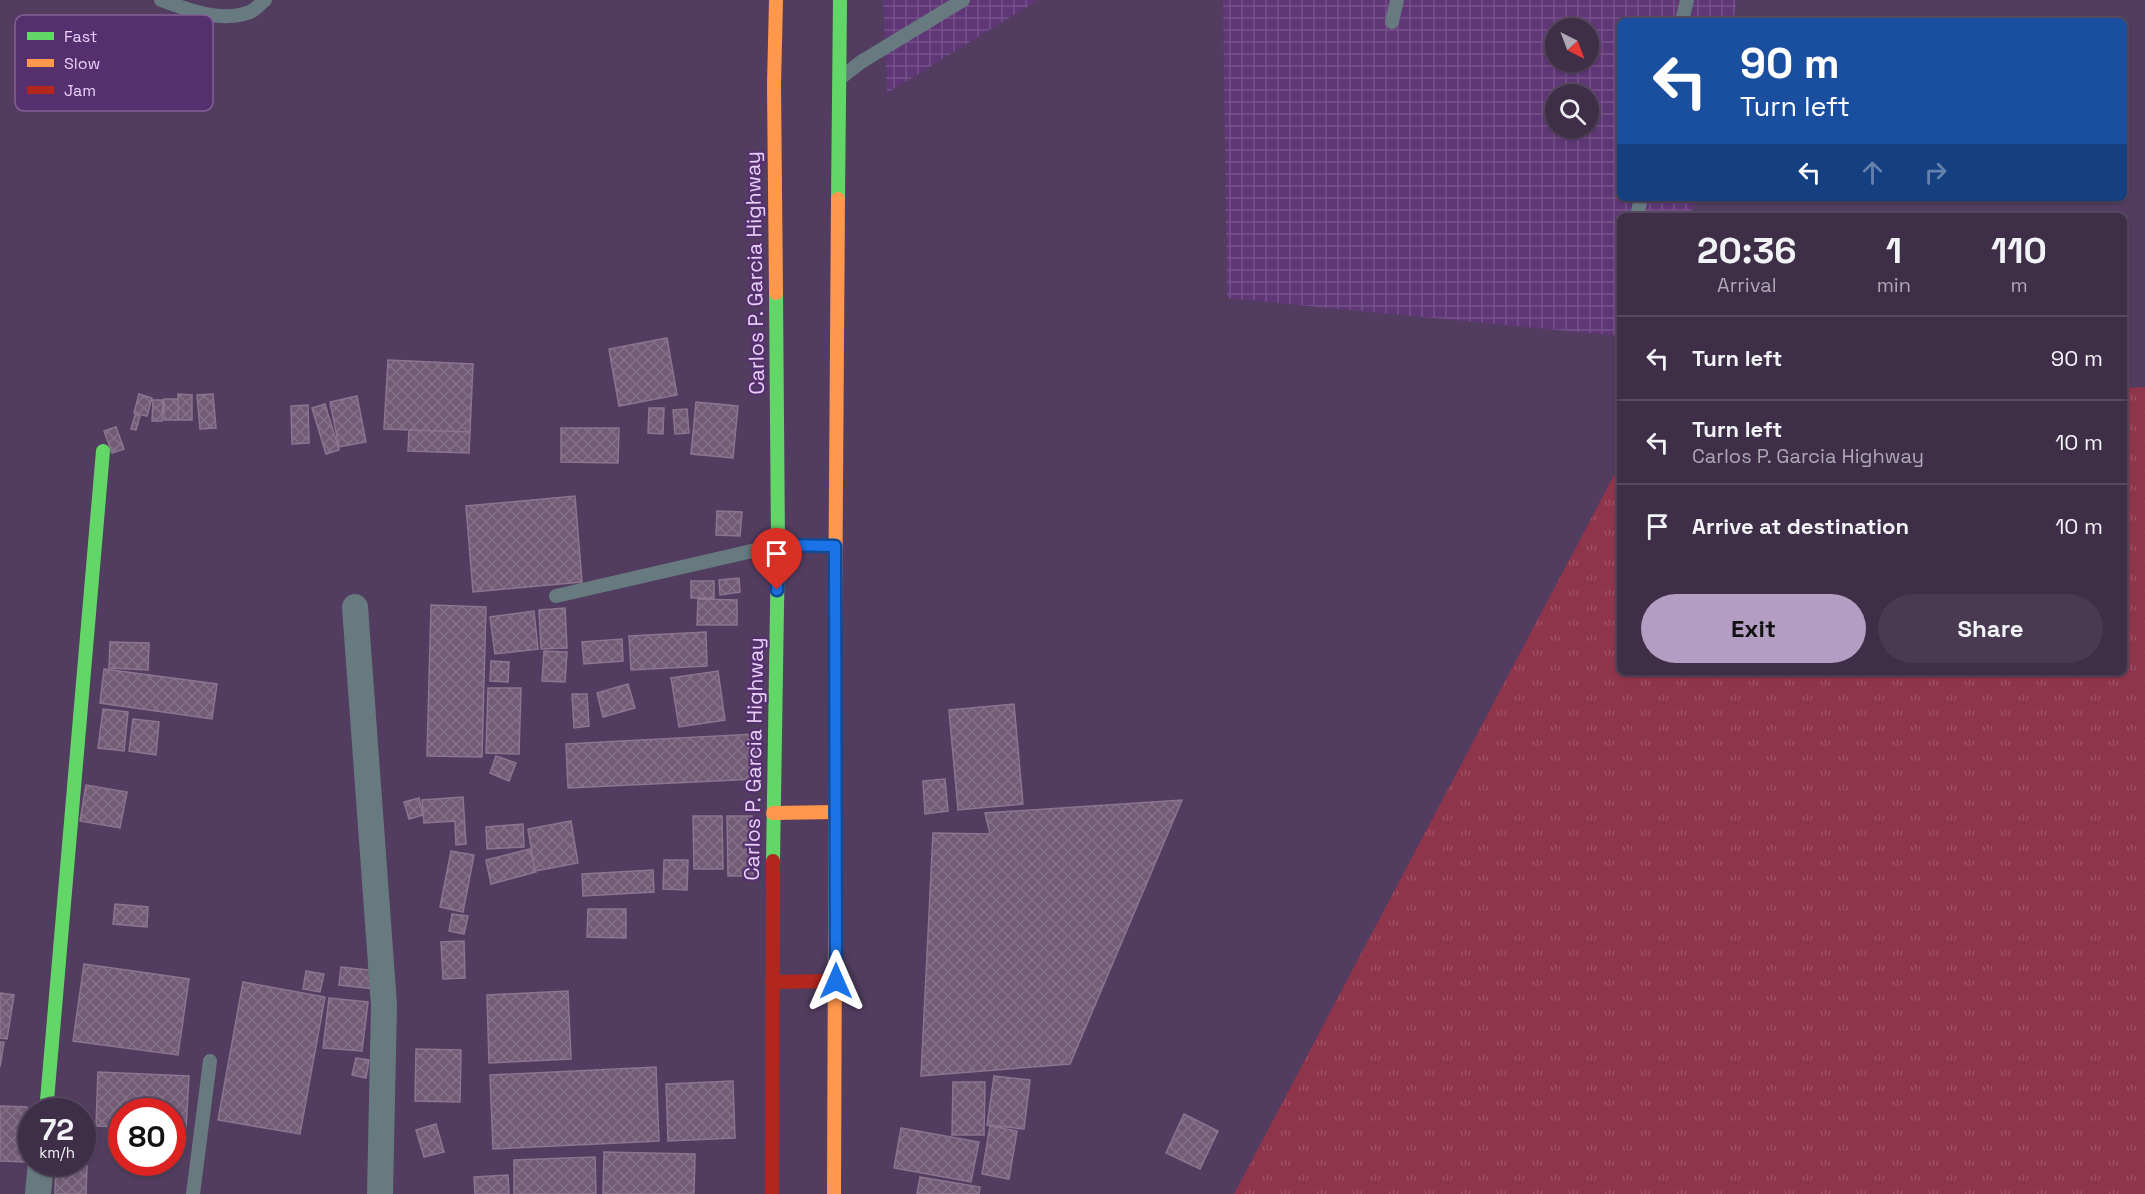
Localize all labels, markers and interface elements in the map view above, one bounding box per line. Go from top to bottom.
legend [15,15,213,111]
north arrow [1545,18,1599,72]
map controls [1545,18,1599,138]
text: Fast [64,26,97,47]
text: 90 m [1740,37,1840,90]
icon: left [1641,42,1719,120]
text: Slow [64,53,100,74]
text: Jam [64,80,96,101]
button: search [1545,84,1599,138]
text: Turn left [1740,89,1850,124]
street label: Carlos P. Garcia Highway [739,151,770,395]
icon: left [1793,156,1826,189]
icon: ahead [1856,156,1889,189]
icon: right [1919,156,1952,189]
text: 20:36 [1697,228,1797,274]
text: 1 [1886,228,1902,274]
text: 110 [1991,228,2047,274]
text: Arrival [1717,272,1777,298]
text: min [1877,272,1911,298]
text: m [2010,272,2028,298]
icon: left [1641,342,1674,375]
text: Turn left [1692,344,1782,372]
text: 90 m [2051,344,2103,372]
text: Turn left [1692,415,1782,443]
icon: left [1641,426,1674,459]
text: 10 m [2055,428,2103,456]
text: Carlos P. Garcia Highway [1692,443,1924,469]
icon: arrive [1641,510,1674,543]
text: Arrive at destination [1692,512,1909,540]
text: 10 m [2055,512,2103,540]
pin [751,528,802,590]
icon: arrive [760,537,793,570]
button: Exit [1641,594,1866,663]
button: Share [1878,594,2103,663]
street label: Carlos P. Garcia Highway [738,637,769,881]
position arrow [804,949,868,1013]
speed limit sign: 80 [108,1098,186,1176]
text: 72 [40,1110,74,1149]
text: km/h [39,1143,75,1162]

